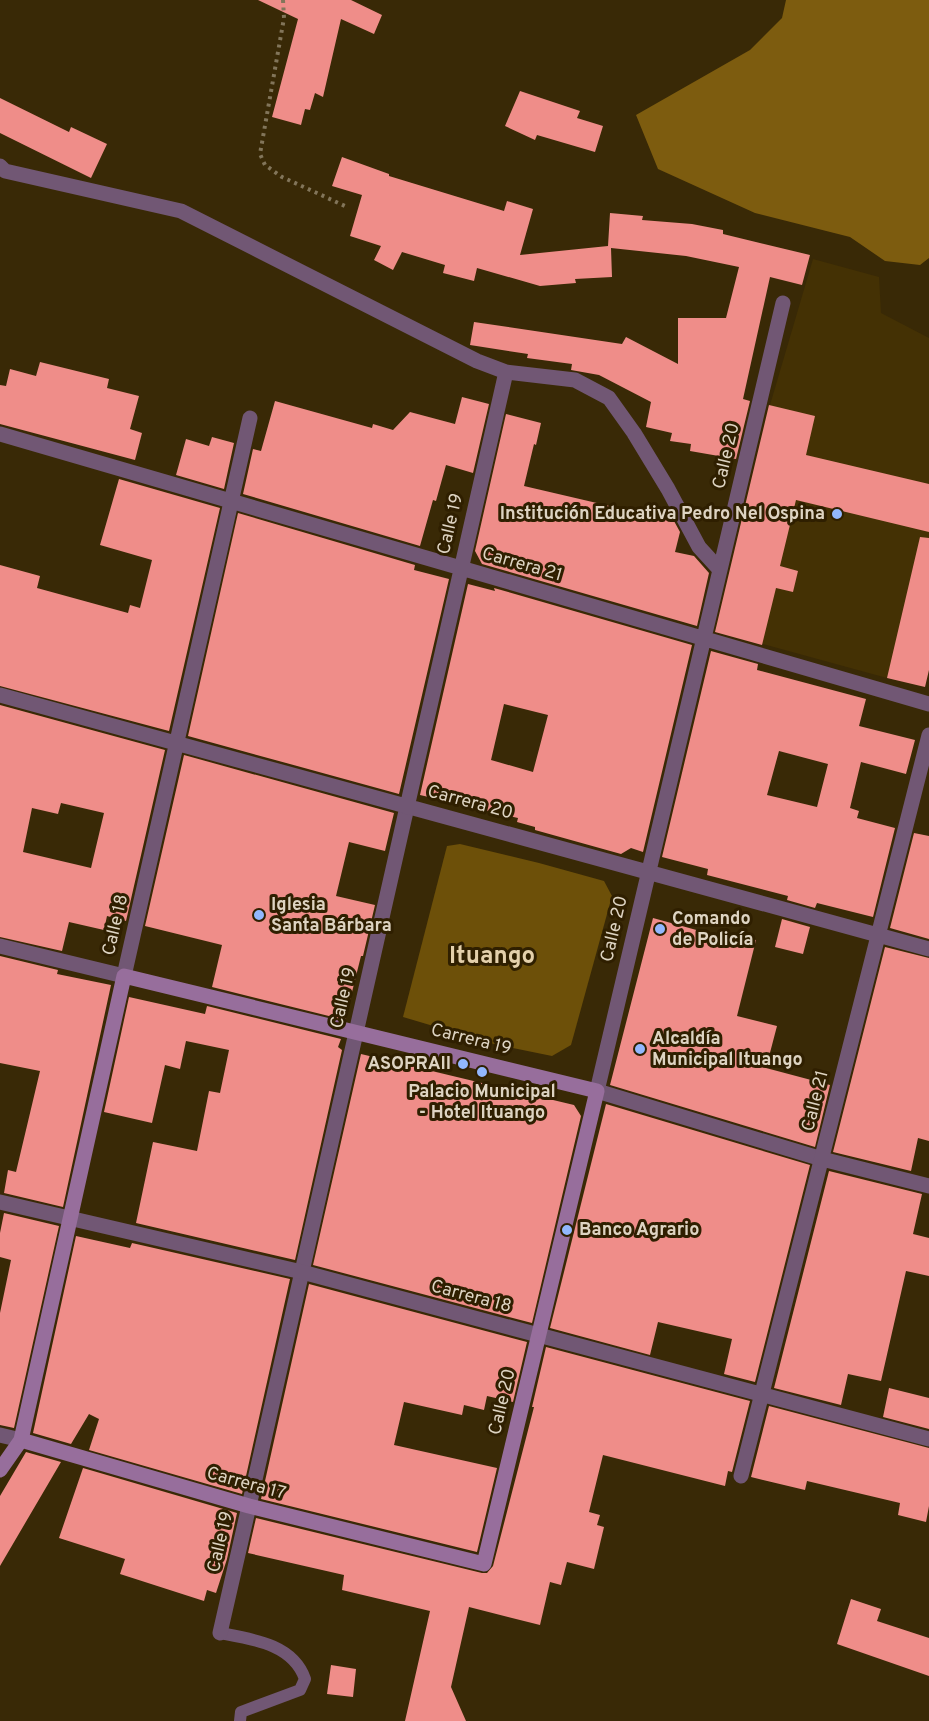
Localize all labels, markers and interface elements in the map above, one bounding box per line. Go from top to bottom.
street label: Calle 20 [708,421,746,491]
street label: Calle 19 [433,491,469,557]
place label: Institución Educativa Pedro Nel Ospina [500,503,825,526]
marker: Institución Educativa Pedro Nel Ospina [830,507,844,521]
street label: Carrera 21 [479,543,565,587]
street label: Carrera 20 [425,781,515,825]
street label: Calle 18 [98,892,134,958]
place label: Iglesia Santa Bárbara [271,894,392,938]
street label: Calle 20 [596,894,634,964]
marker: Iglesia Santa Bárbara [252,908,266,922]
place label: Comando de Policía [672,908,754,952]
marker: Comando de Policía [653,922,667,936]
district label: Ituango [449,942,535,972]
street label: Calle 19 [326,965,362,1031]
street label: Carrera 19 [428,1019,514,1061]
place label: Alcaldía Municipal Ituango [652,1028,803,1072]
marker: Alcaldía Municipal Ituango [633,1042,647,1056]
place label: ASOPRAII [368,1053,451,1076]
marker: ASOPRAII [456,1057,470,1071]
marker: Palacio Municipal - Hotel Ituango [475,1065,489,1079]
street label: Calle 21 [797,1068,835,1134]
place label: Palacio Municipal - Hotel Ituango [408,1081,556,1125]
place label: Banco Agrario [579,1219,699,1242]
marker: Banco Agrario [560,1223,574,1237]
street label: Carrera 18 [428,1275,514,1319]
street label: Calle 20 [484,1367,522,1437]
street label: Carrera 17 [204,1462,288,1506]
street label: Calle 19 [203,1509,239,1575]

